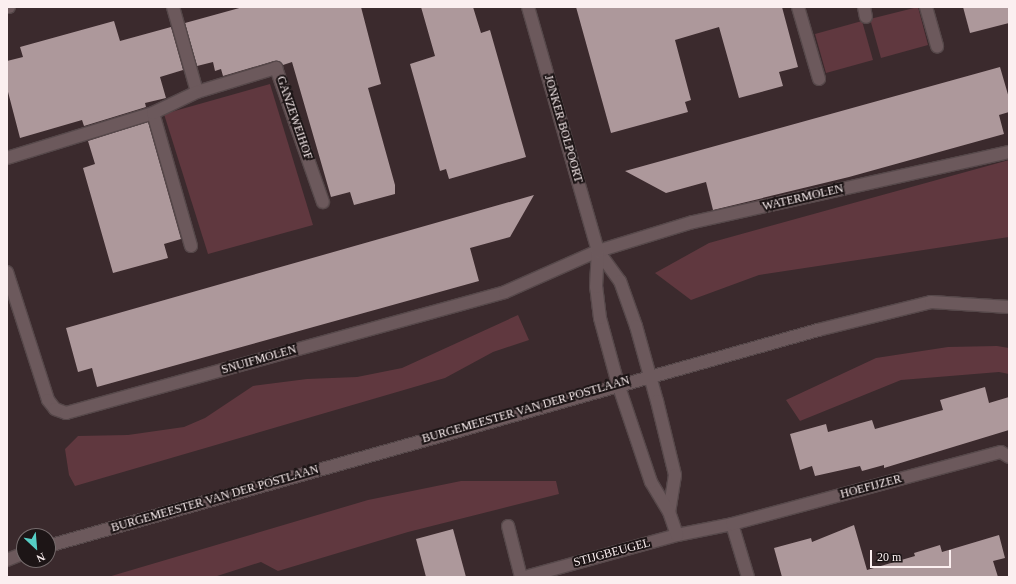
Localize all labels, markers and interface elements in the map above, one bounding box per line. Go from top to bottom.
street label: JONKER BOLPOORT [541,73,585,185]
street label: GANZEWEIHOF [273,74,315,162]
street label: WATERMOLEN [761,182,845,214]
street label: SNUIFMOLEN [220,342,298,378]
street label: BURGEMEESTER VAN DER POSTLAAN [420,373,632,447]
street label: BURGEMEESTER VAN DER POSTLAAN [109,462,321,536]
street label: HOEFIJZER [839,472,903,502]
north arrow [16,528,56,568]
street label: STIJGBEUGEL [572,536,652,570]
scale bar [872,542,953,568]
text: 20 m [877,550,901,564]
text: N [35,551,47,565]

